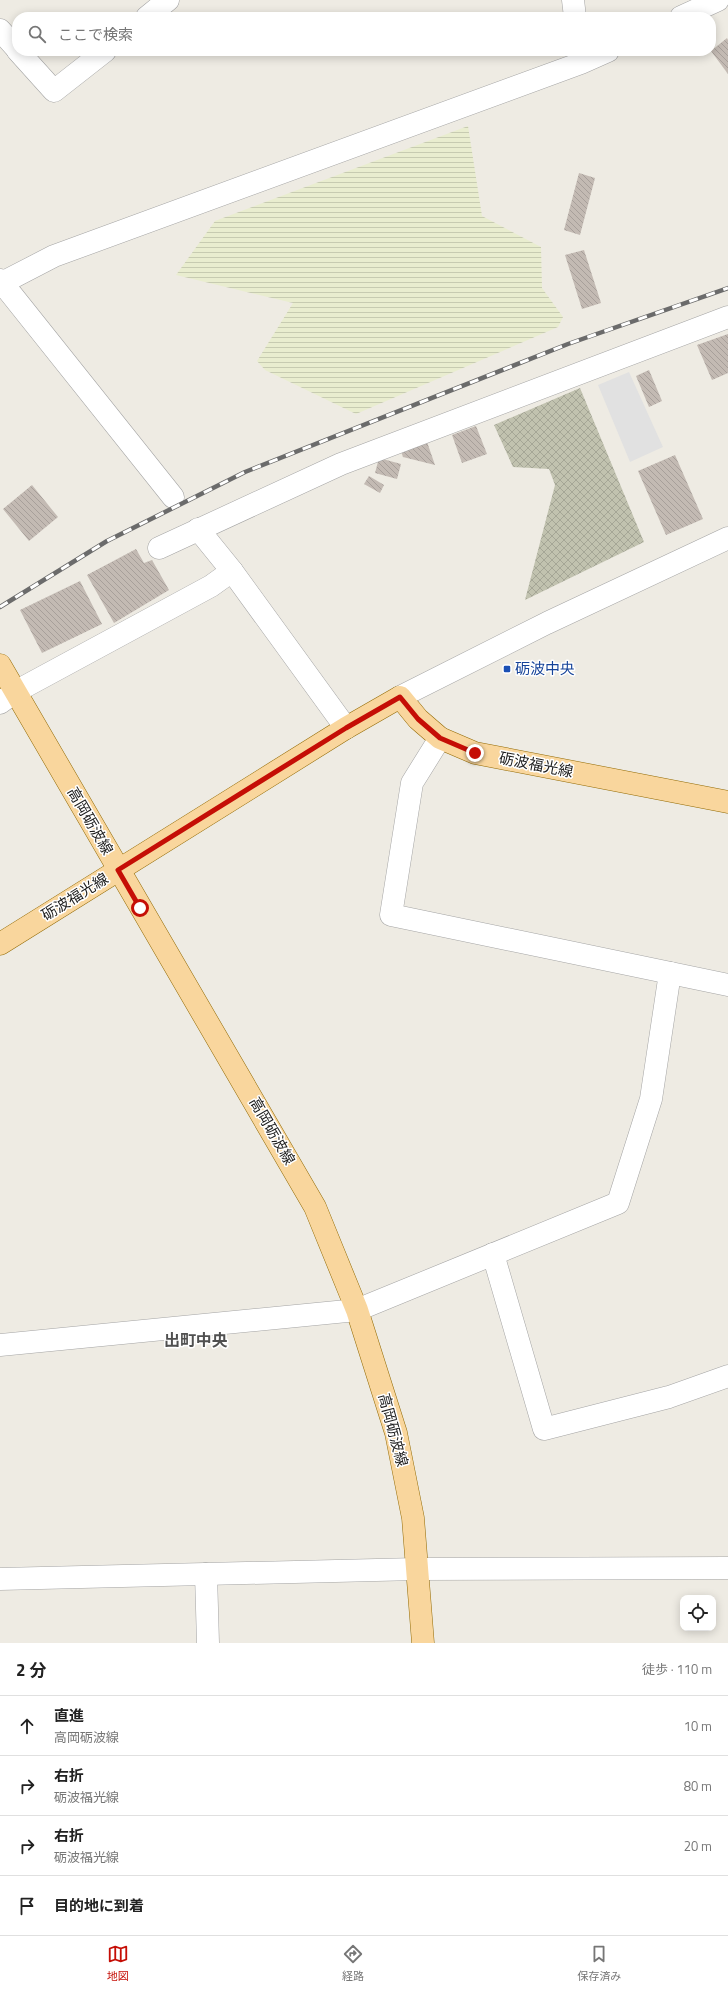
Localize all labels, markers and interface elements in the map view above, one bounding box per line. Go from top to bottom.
search box [12,12,716,56]
icon: search [26,23,48,45]
text: ここで検索 [58,23,133,46]
place label: 砺波中央 [515,657,575,680]
marker: 砺波中央 [502,664,512,674]
route end [466,744,484,762]
street label: 砺波福光線 [497,746,575,783]
street label: 高岡砺波線 [62,783,119,859]
street label: 砺波福光線 [37,867,113,926]
route start [131,899,149,917]
street label: 高岡砺波線 [244,1093,301,1169]
district label: 出町中央 [164,1328,228,1352]
street label: 高岡砺波線 [373,1391,414,1469]
map controls [680,1595,716,1631]
button: locate [680,1595,716,1631]
text: 2 分 [16,1657,46,1683]
text: 徒歩 · 110 m [642,1659,712,1679]
text: 直進 [54,1704,84,1727]
icon: ahead [16,1715,38,1737]
text: 10 m [684,1716,712,1736]
text: 高岡砺波線 [54,1727,119,1747]
text: 右折 [54,1764,84,1787]
icon: right [16,1775,38,1797]
text: 80 m [684,1776,712,1796]
text: 砺波福光線 [54,1787,119,1807]
text: 右折 [54,1824,84,1847]
icon: right [16,1835,38,1857]
text: 20 m [684,1836,712,1856]
text: 砺波福光線 [54,1847,119,1867]
text: 目的地に到着 [54,1894,144,1917]
icon: arrive [16,1895,38,1917]
tab: 地図 [107,1943,129,1984]
tab: 経路 [342,1943,364,1984]
tab: 保存済み [577,1943,621,1984]

